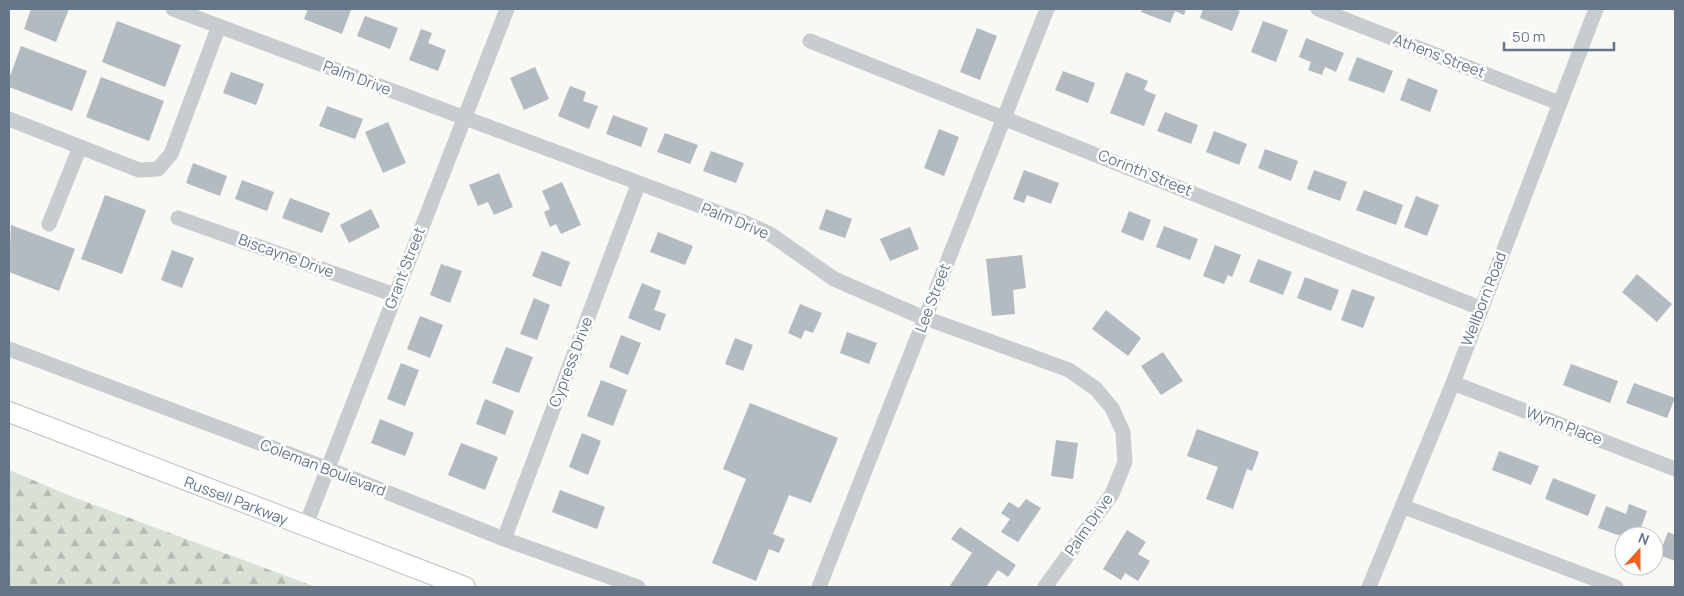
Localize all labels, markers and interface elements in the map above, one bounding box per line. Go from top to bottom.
scale bar [1504,20,1614,52]
text: 50 m [1512,26,1546,47]
street label: Athens Street [1390,28,1488,83]
street label: Palm Drive [320,55,394,100]
street label: Corinth Street [1095,144,1195,201]
street label: Palm Drive [698,197,772,244]
street label: Grant Street [379,224,430,312]
street label: Biscayne Drive [235,229,337,283]
street label: Wellborn Road [1456,249,1511,349]
street label: Lee Street [910,260,955,335]
street label: Cypress Drive [544,313,598,410]
street label: Wynn Place [1523,401,1606,450]
street label: Coleman Boulevard [257,434,389,501]
street label: Russell Parkway [181,471,291,530]
street label: Palm Drive [1060,489,1118,560]
north arrow [1614,526,1664,576]
text: N [1636,528,1652,549]

